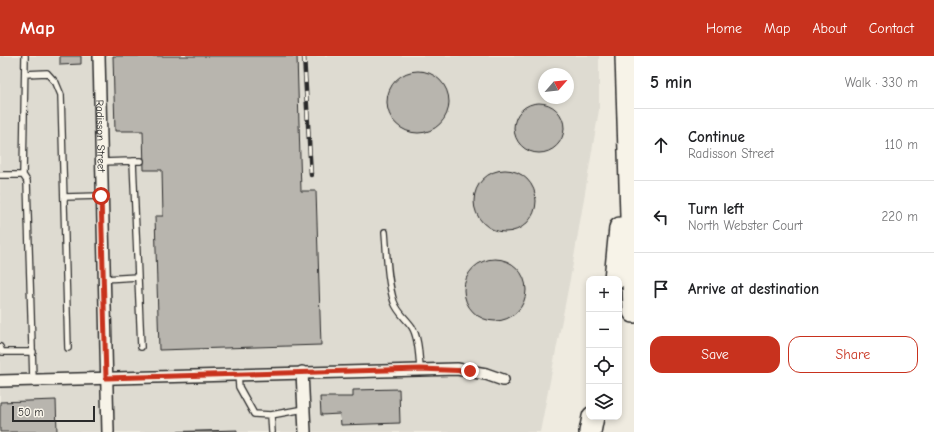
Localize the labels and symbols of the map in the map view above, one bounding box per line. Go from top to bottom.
north arrow [538,68,574,104]
street label: Radisson Street [94,99,108,173]
route start [92,187,110,205]
route end [461,362,479,380]
scale bar [12,404,95,423]

